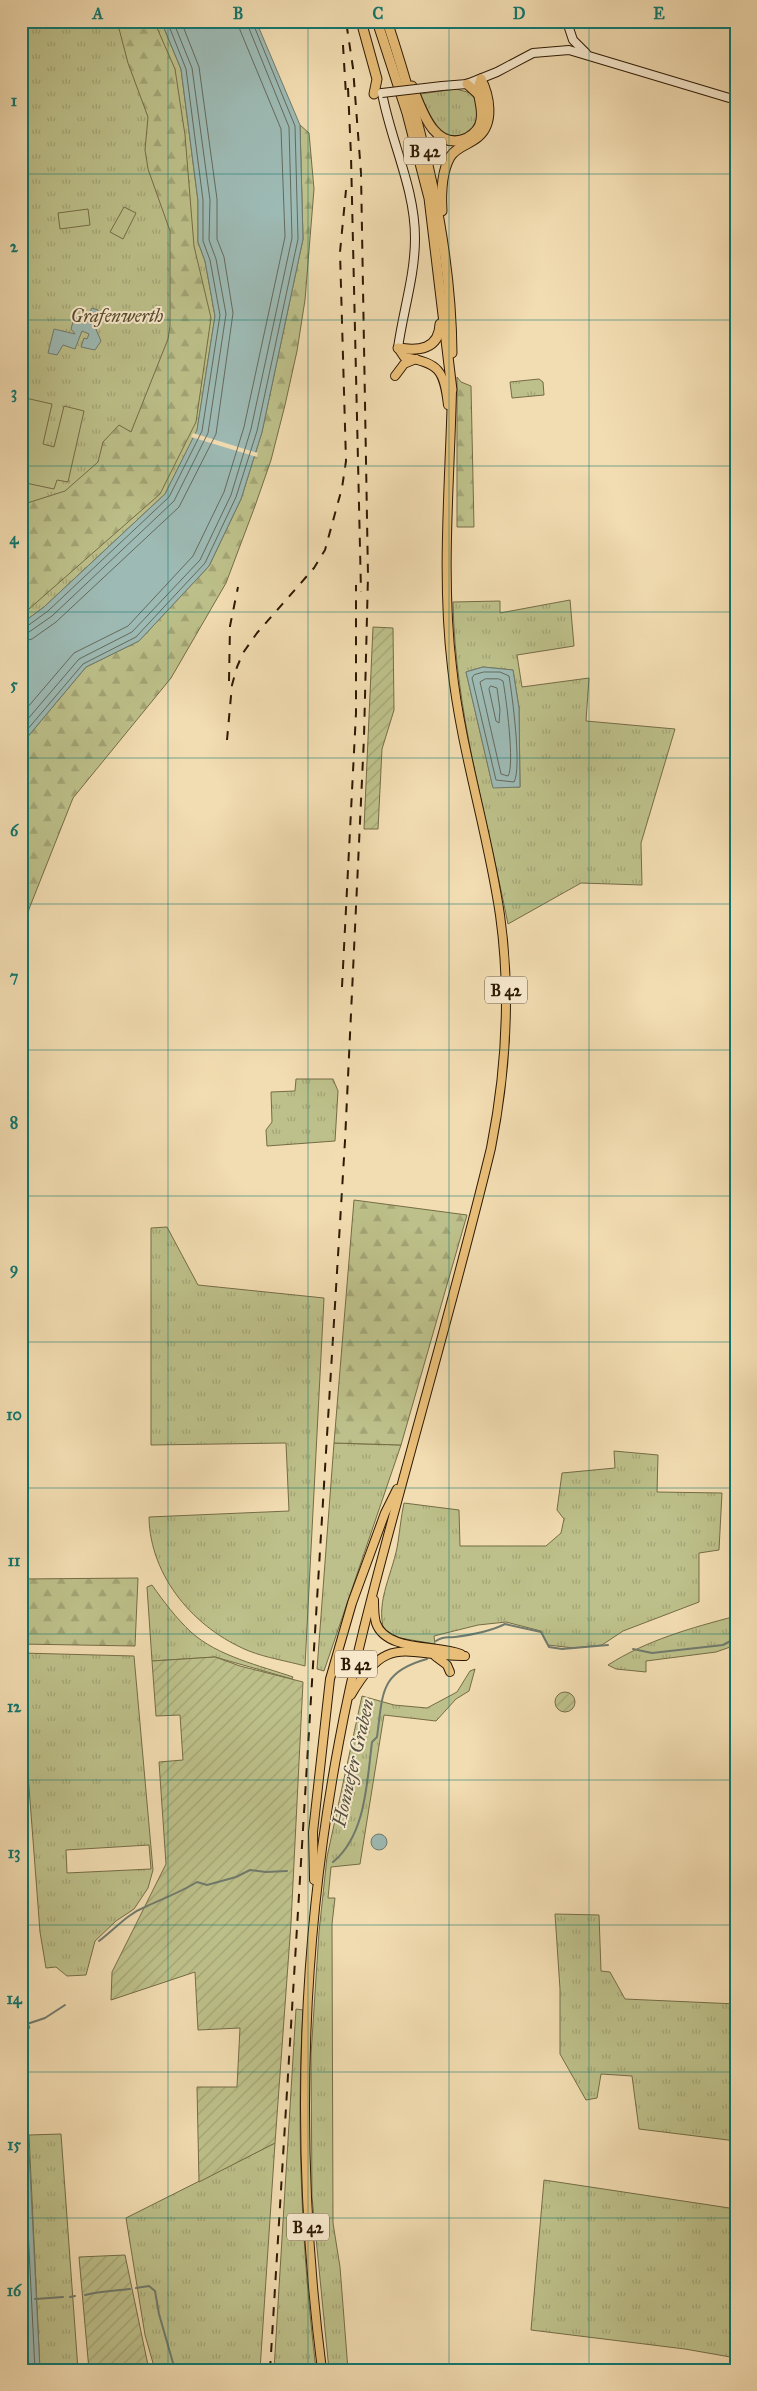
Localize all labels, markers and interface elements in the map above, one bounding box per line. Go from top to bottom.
text: A [92,4,104,23]
text: B [233,4,243,23]
text: C [373,4,384,23]
text: D [513,4,526,23]
text: E [653,4,665,23]
text: 1 [11,91,18,110]
road number: B 42 [404,138,446,164]
text: 2 [10,237,19,256]
park label: Grafenwerth [71,305,164,327]
text: 3 [11,383,17,403]
text: 4 [10,529,20,549]
text: 5 [10,675,18,694]
text: 6 [10,821,19,840]
text: 7 [10,967,19,986]
road number: B 42 [485,976,527,1004]
text: 8 [10,1113,18,1132]
text: 9 [10,1259,18,1279]
text: 10 [6,1405,22,1424]
text: 11 [8,1551,21,1570]
road number: B 42 [335,1650,377,1678]
text: 12 [7,1697,22,1716]
water label: Honnefer Graben [327,1697,379,1830]
text: 13 [8,1843,20,1863]
text: 14 [6,1989,23,2009]
text: 15 [7,2135,21,2154]
road number: B 42 [287,2214,329,2240]
text: 16 [7,2281,22,2300]

